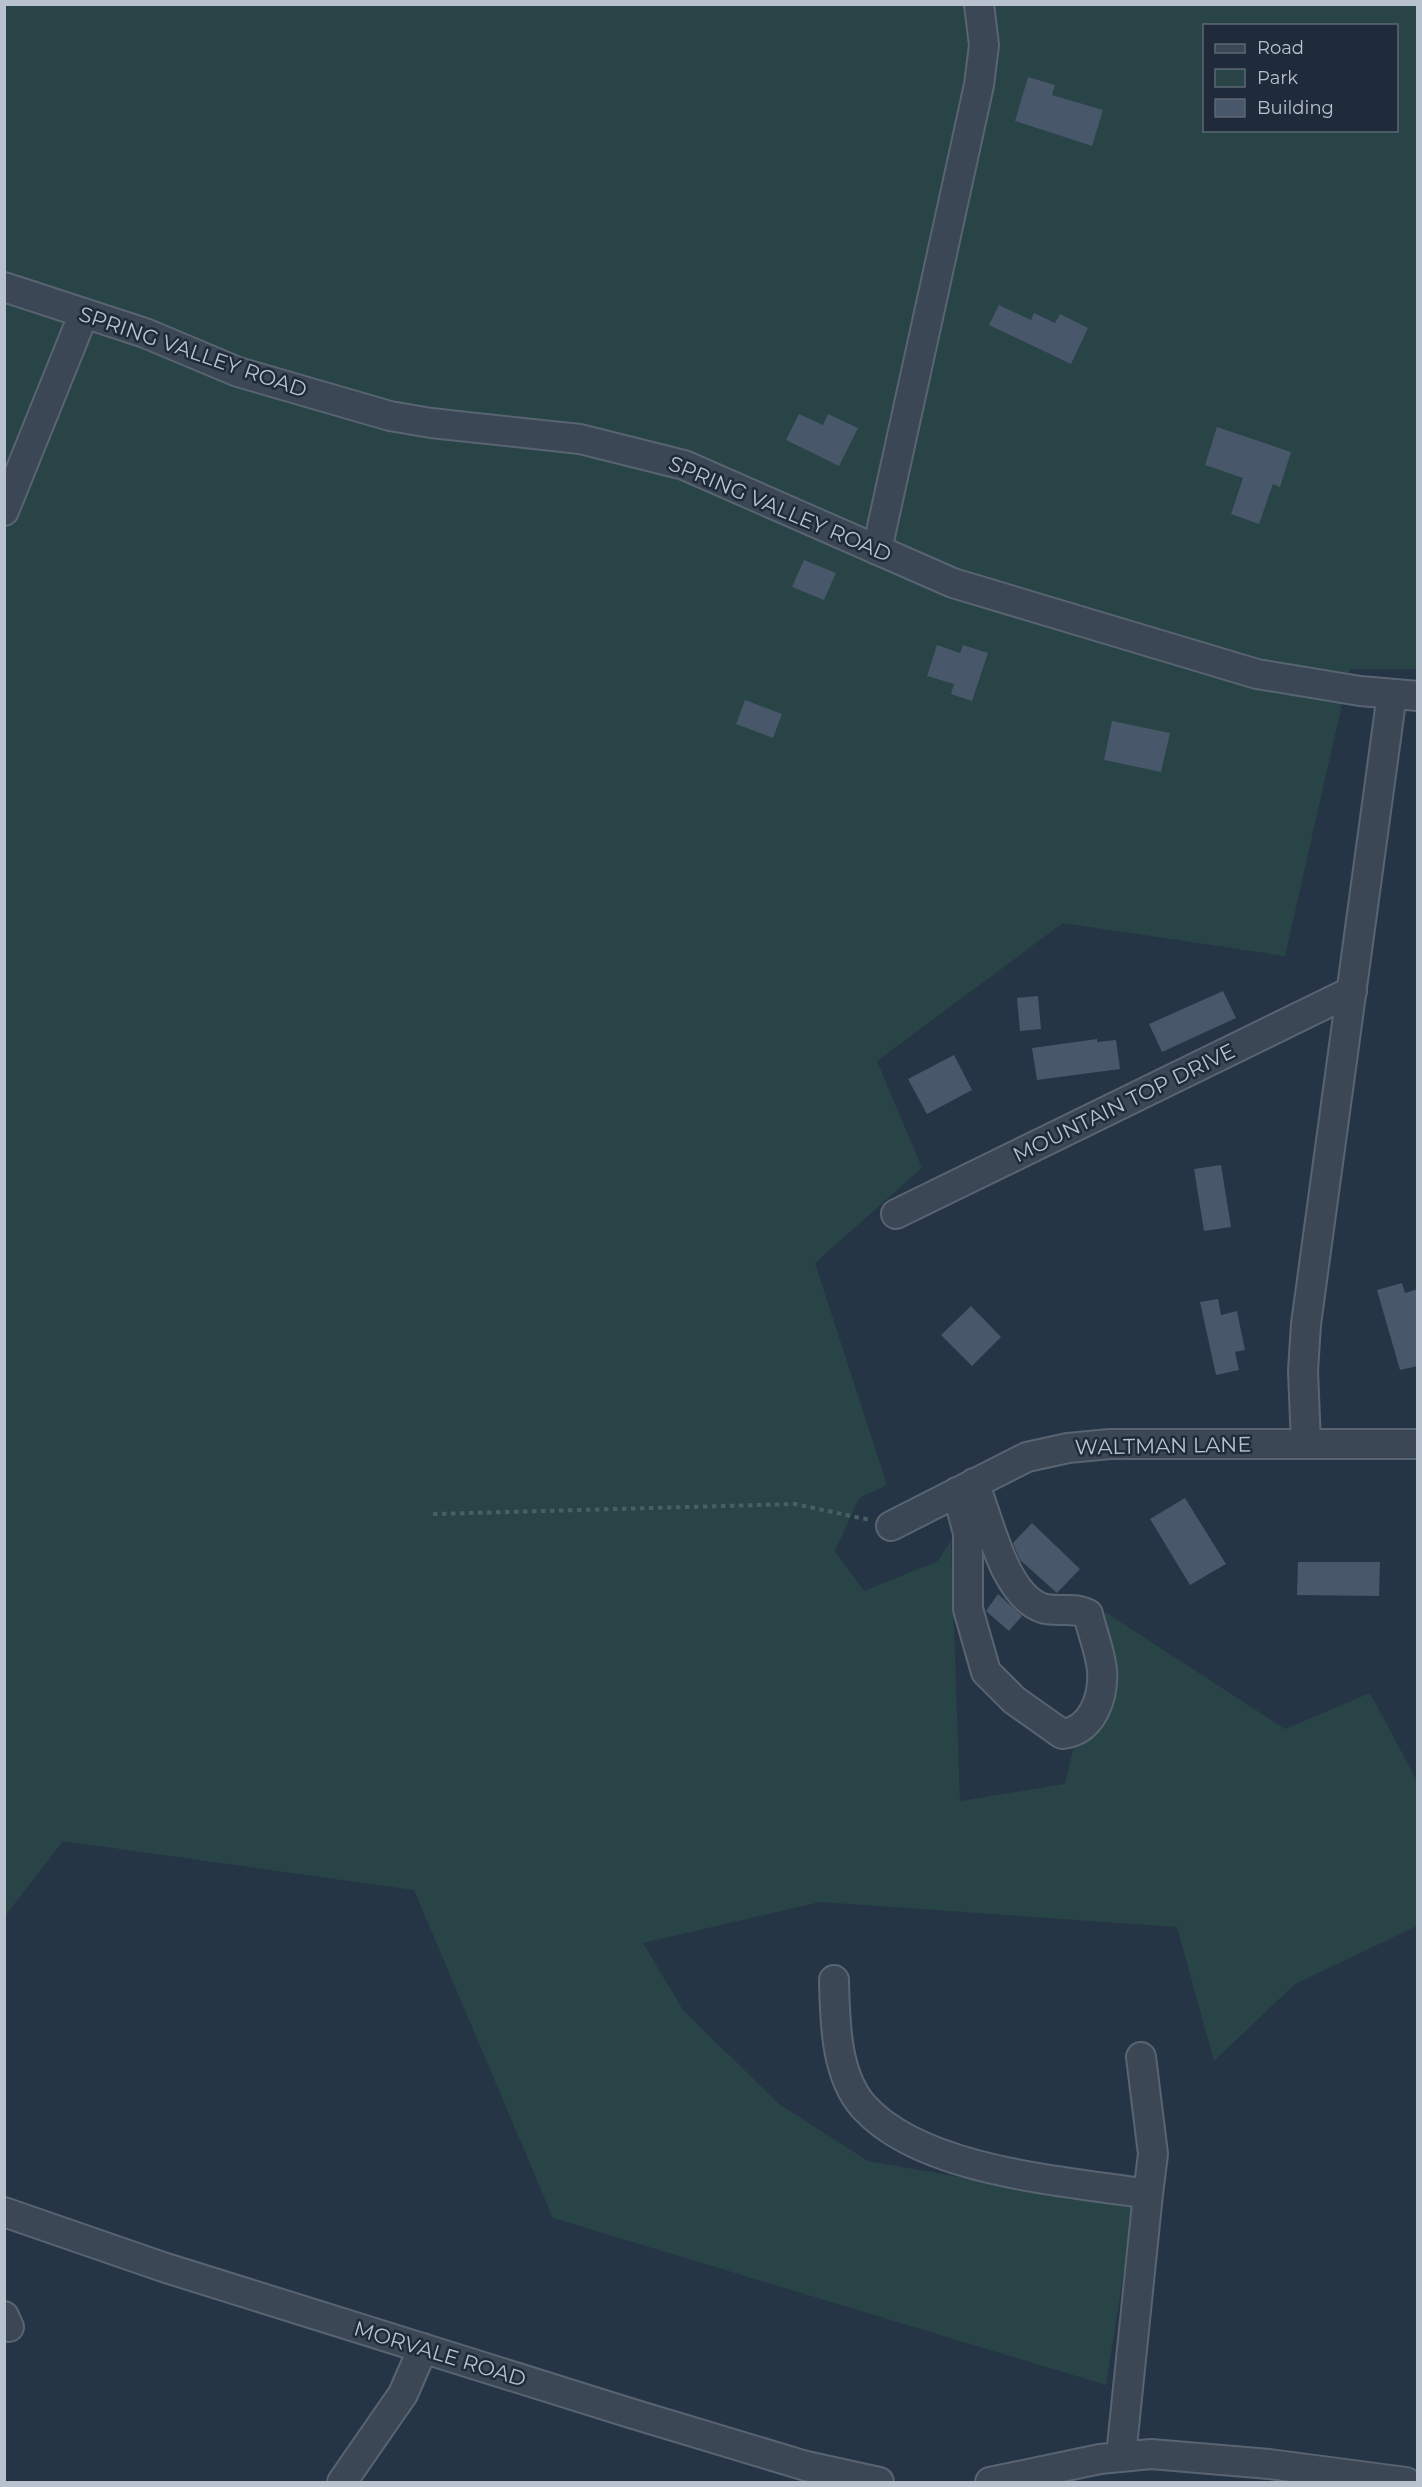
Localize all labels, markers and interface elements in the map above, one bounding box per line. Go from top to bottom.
legend [1203,24,1398,132]
text: Road [1257,37,1304,59]
text: Park [1257,67,1298,89]
text: Building [1257,97,1334,119]
street label: SPRING VALLEY ROAD [76,301,310,402]
street label: SPRING VALLEY ROAD [665,450,895,567]
street label: MOUNTAIN TOP DRIVE [1009,1038,1239,1167]
street label: WALTMAN LANE [1074,1431,1252,1460]
street label: MORVALE ROAD [351,2315,529,2392]

